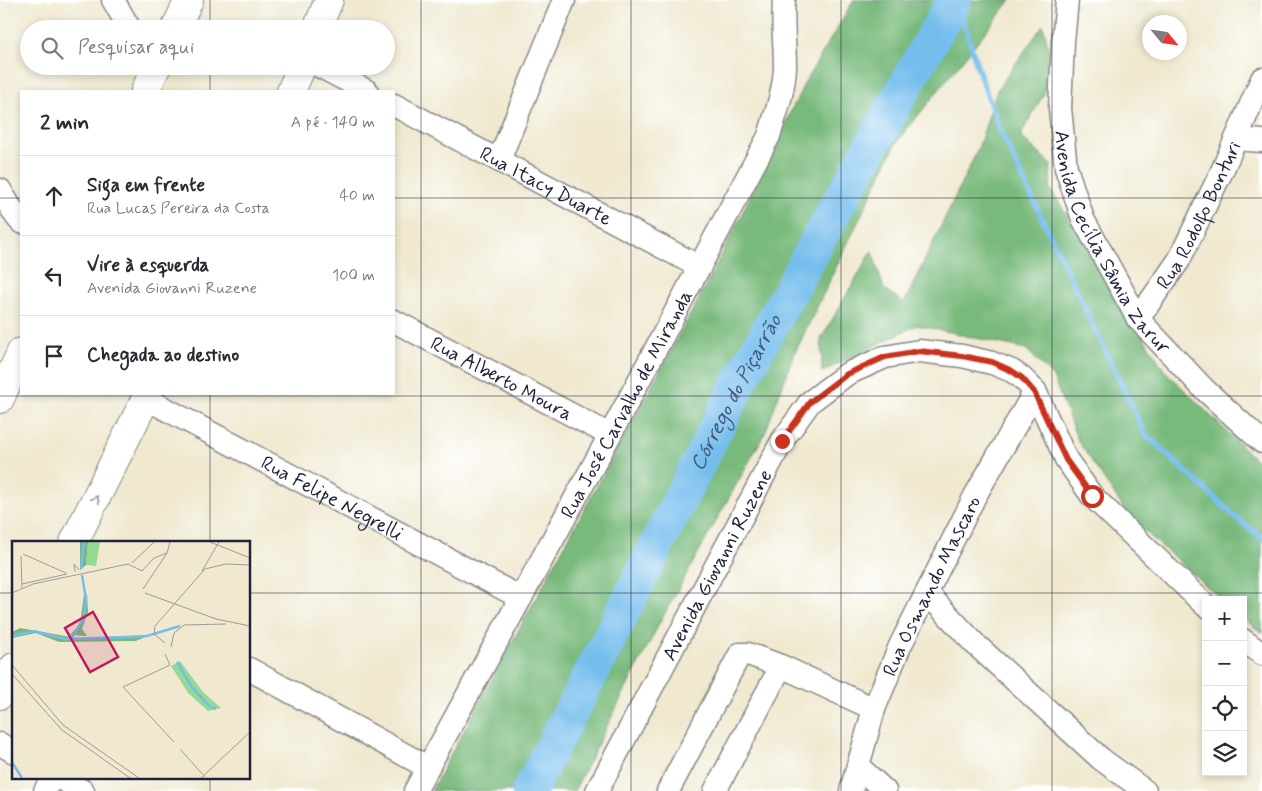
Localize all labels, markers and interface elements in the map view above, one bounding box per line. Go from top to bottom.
north arrow [1142,15,1187,60]
search box [20,20,395,75]
icon: search [38,34,66,62]
text: Pesquisar aqui [78,35,194,60]
text: 2 min [40,109,89,137]
text: A pé · 140 m [291,112,375,133]
street label: Avenida Cecília Sâmia Zarur [1047,129,1177,361]
street label: Rua Rodolfo Bonturi [1151,137,1248,295]
street label: Rua Itacy Duarte [474,141,616,233]
text: Siga em frente [87,173,205,198]
icon: ahead [40,182,68,210]
text: 40 m [339,185,375,206]
text: Rua Lucas Pereira da Costa [87,198,270,219]
text: Vire à esquerda [87,253,209,278]
icon: left [40,262,68,290]
text: 100 m [332,265,375,286]
text: Avenida Giovanni Ruzene [87,278,257,299]
street label: Rua José Carvalho de Miranda [555,286,700,524]
water label: Córrego do Piçarrão [684,309,789,476]
street label: Rua Alberto Moura [425,331,577,428]
icon: arrive [40,342,68,370]
text: Chegada ao destino [87,343,239,368]
route end [771,430,794,453]
street label: Rua Felipe Negrelli [256,450,407,548]
street label: Avenida Giovanni Ruzene [656,465,780,666]
route start [1081,485,1104,508]
street label: Rua Osmando Mascaro [877,492,988,681]
one-way arrow [90,495,100,504]
inset map [12,541,250,778]
map controls [1202,596,1247,776]
button: + [1202,596,1247,641]
button: − [1202,641,1247,686]
button: locate [1202,686,1247,731]
button: layers [1202,731,1247,776]

